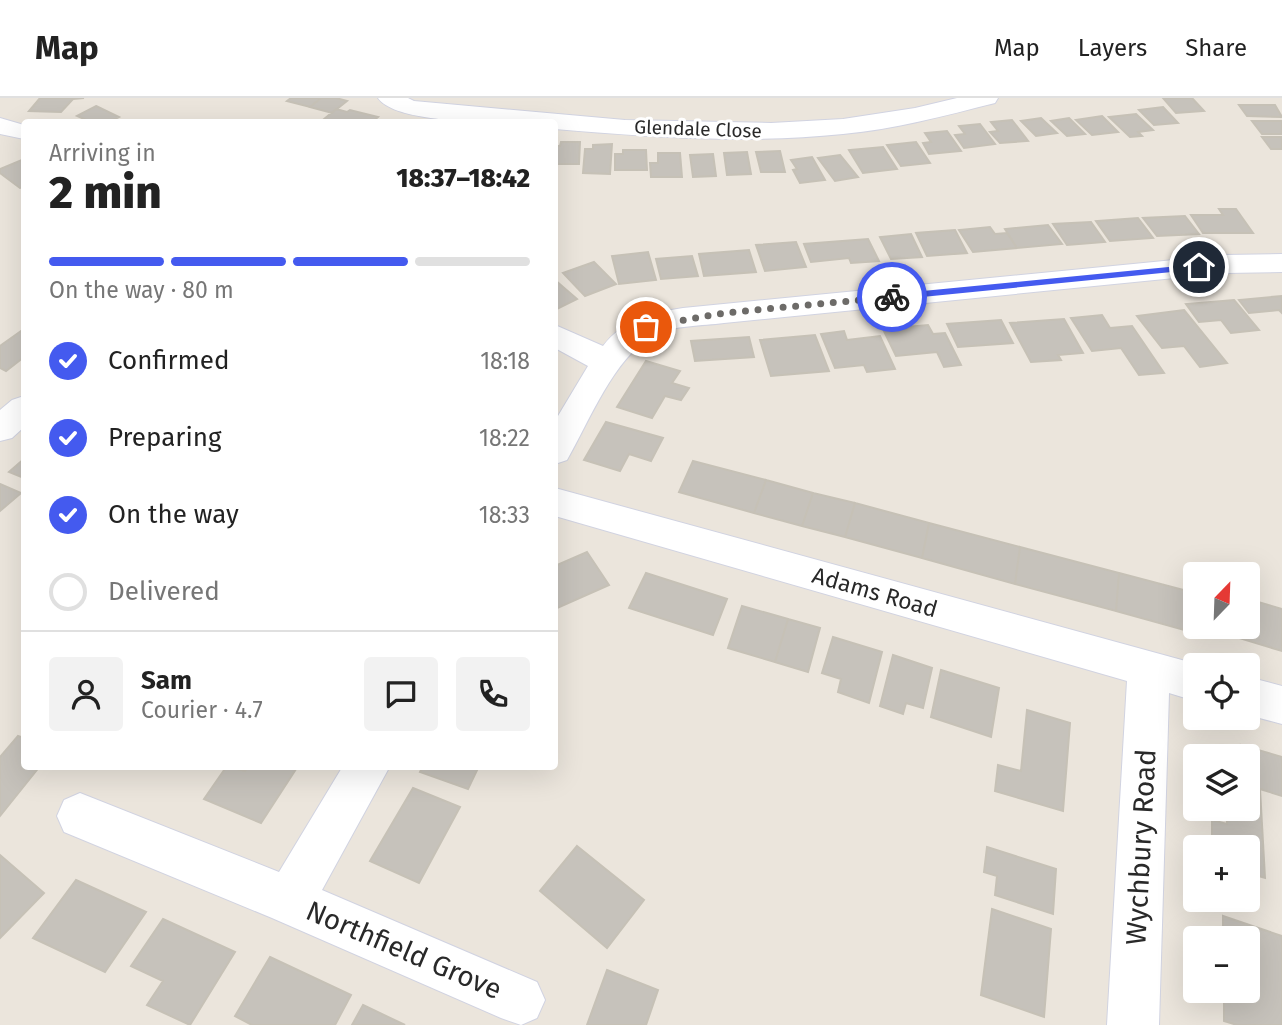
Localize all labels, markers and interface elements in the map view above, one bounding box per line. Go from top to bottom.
text: Map [35,28,99,68]
text: Map [994,34,1040,62]
text: Layers [1078,34,1147,62]
text: Share [1185,34,1247,62]
street label: Glendale Close [634,115,762,143]
text: Arriving in [49,139,156,167]
text: 18:37–18:42 [396,163,530,194]
text: 2 min [49,165,162,220]
pin [1169,237,1229,297]
icon: home [1180,248,1218,286]
courier [857,262,927,332]
text: On the way · 80 m [49,276,234,304]
icon: bike [873,278,911,316]
pin [616,297,676,357]
icon: bag [627,308,665,346]
icon: check [49,342,87,380]
text: Confirmed [108,345,229,376]
text: 18:18 [480,347,530,375]
icon: check [49,419,87,457]
text: Preparing [108,422,221,453]
text: 18:22 [479,424,530,452]
icon: check [49,496,87,534]
text: On the way [108,499,239,530]
text: 18:33 [479,501,530,529]
street label: Adams Road [809,561,941,623]
north arrow [1183,562,1260,639]
map controls [1183,562,1260,1003]
text: Delivered [108,576,220,607]
button: locate [1183,653,1260,730]
button: person [49,657,123,731]
button: chat [364,657,438,731]
button: phone [456,657,530,731]
text: Sam [141,665,192,696]
text: Courier · 4.7 [141,696,263,724]
button: layers [1183,744,1260,821]
street label: Wychbury Road [1119,748,1163,946]
button: + [1183,835,1260,912]
street label: Northfield Grove [301,894,507,1006]
button: − [1183,926,1260,1003]

